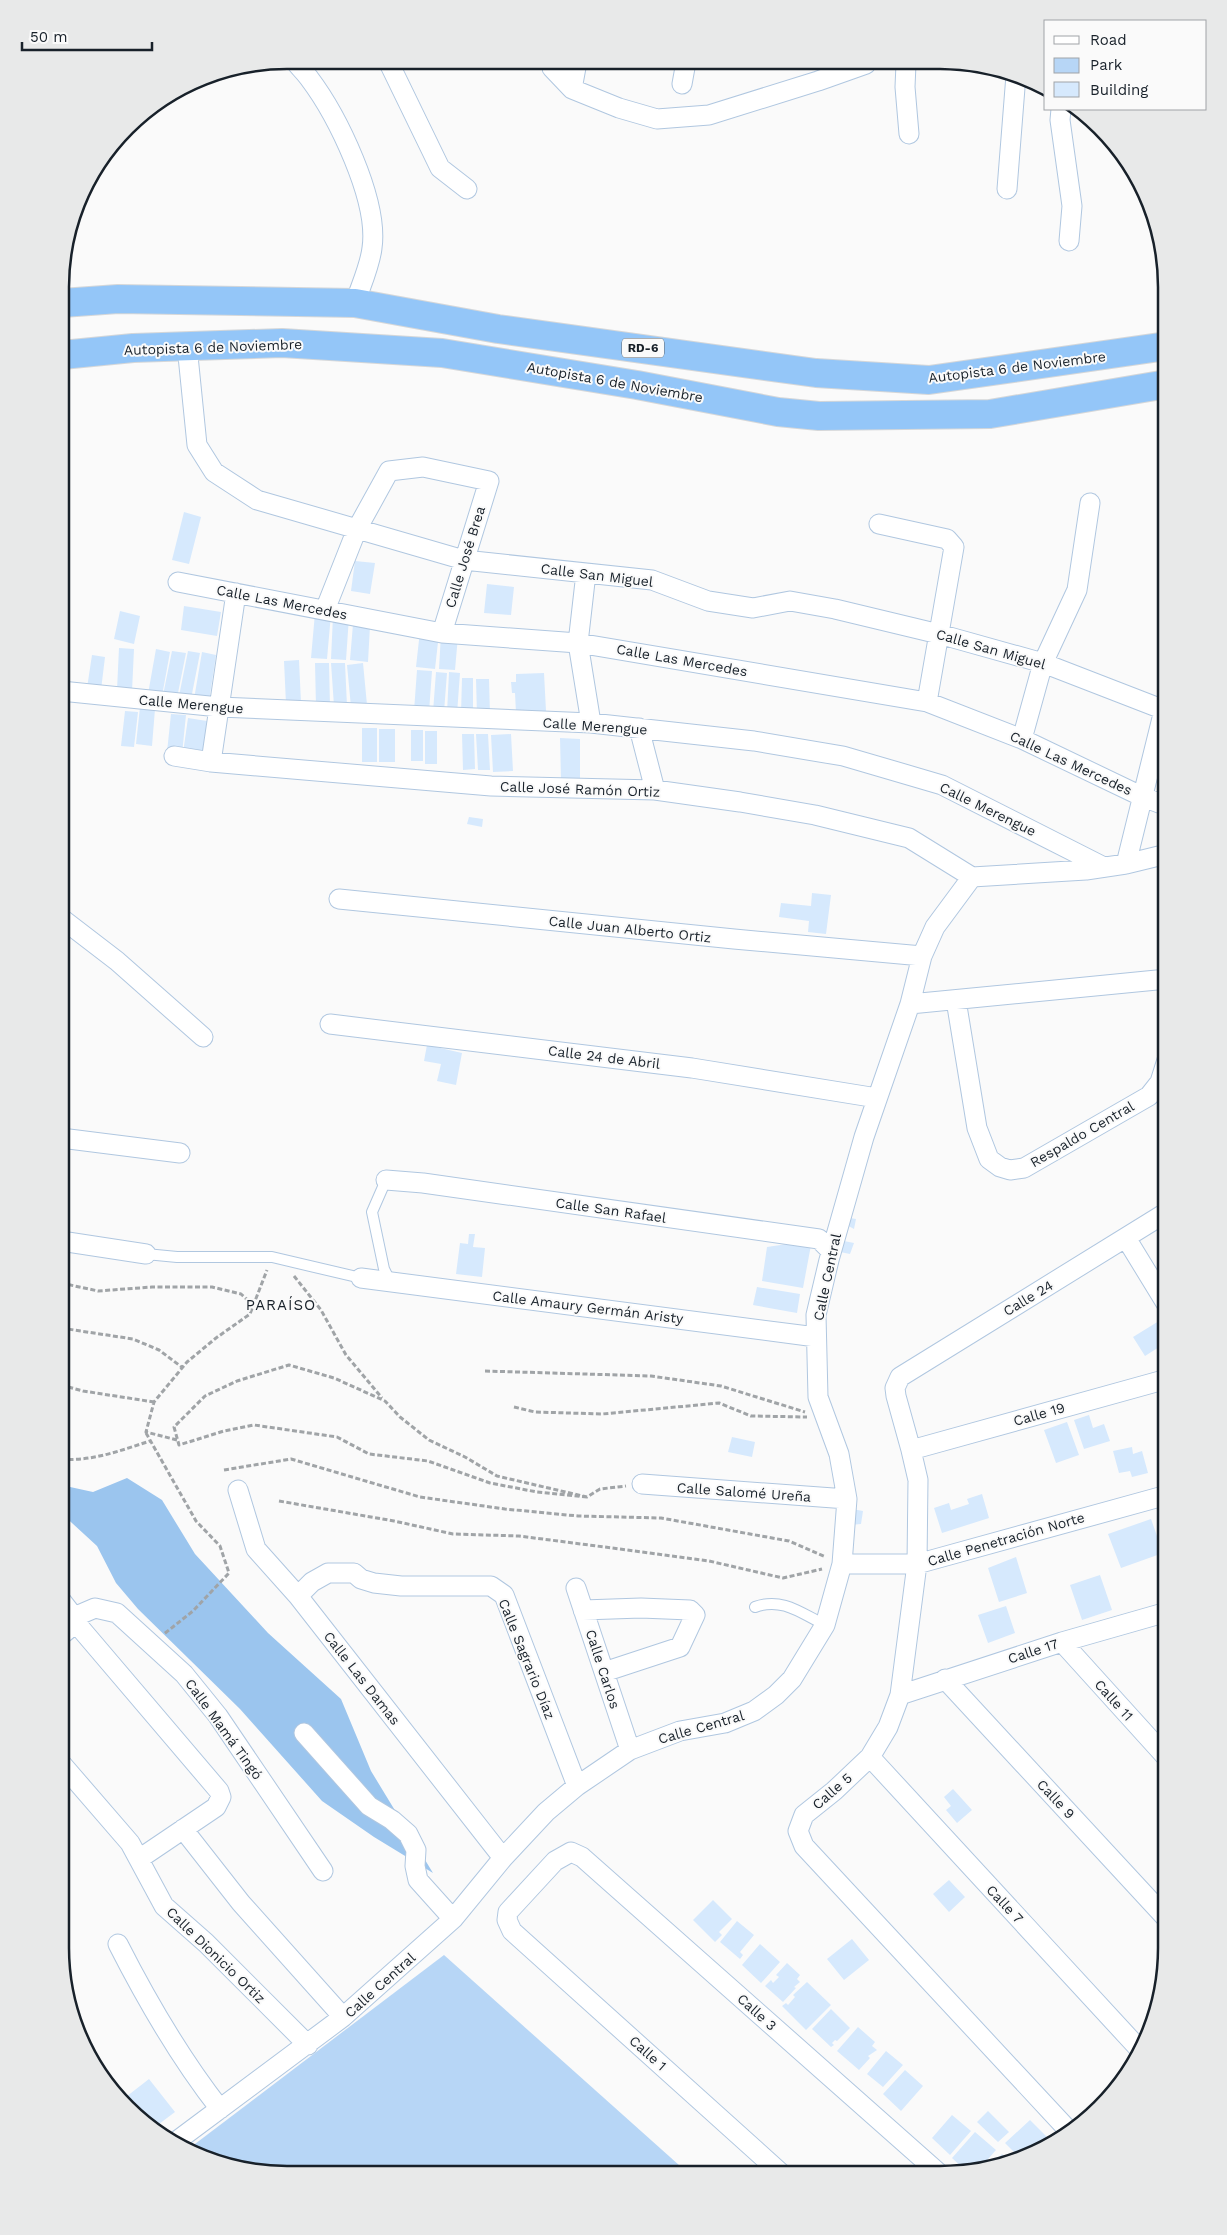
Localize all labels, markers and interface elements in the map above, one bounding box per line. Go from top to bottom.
scale bar [22,20,152,52]
legend [1044,20,1207,110]
text: 50 m [30,28,67,46]
text: Road [1090,31,1127,49]
text: Park [1090,56,1123,74]
text: Building [1090,81,1148,99]
street label: Autopista 6 de Noviembre [124,336,302,358]
road number: RD-6 [622,338,664,358]
street label: Autopista 6 de Noviembre [927,348,1107,386]
street label: Autopista 6 de Noviembre [526,359,704,405]
street label: Calle José Brea [442,504,488,610]
street label: Calle San Miguel [540,560,655,590]
street label: Calle Las Mercedes [215,581,349,623]
street label: Calle San Miguel [934,626,1048,672]
street label: Calle Las Mercedes [615,641,749,679]
street label: Calle Merengue [138,691,244,717]
street label: Calle Merengue [542,714,648,738]
street label: Calle Las Mercedes [1007,728,1135,798]
street label: Calle José Ramón Ortiz [500,778,660,800]
street label: Calle Merengue [937,779,1039,839]
street label: Calle Juan Alberto Ortiz [548,913,712,945]
street label: Calle 24 de Abril [547,1042,662,1072]
street label: Respaldo Central [1027,1097,1137,1170]
street label: Calle San Rafael [555,1194,668,1226]
street label: Calle Central [810,1231,844,1322]
street label: Calle 24 [1000,1277,1056,1319]
street label: Calle Amaury Germán Aristy [492,1287,685,1327]
district label: PARAÍSO [246,1296,316,1314]
street label: Calle 19 [1011,1399,1067,1429]
street label: Calle Salomé Ureña [676,1479,812,1505]
street label: Calle Penetración Norte [926,1509,1086,1569]
street label: Calle Sagrario Díaz [496,1596,558,1722]
street label: Calle Carlos [583,1627,623,1711]
street label: Calle Las Damas [321,1628,403,1728]
street label: Calle 17 [1006,1635,1060,1667]
street label: Calle Mamá Tingó [182,1676,266,1782]
street label: Calle 11 [1091,1676,1137,1724]
street label: Calle Central [656,1707,747,1747]
street label: Calle 5 [809,1770,855,1812]
street label: Calle 9 [1034,1776,1078,1822]
street label: Calle 7 [983,1882,1027,1926]
street label: Calle Dionicio Ortiz [163,1904,269,2006]
street label: Calle Central [342,1949,419,2021]
street label: Calle 3 [734,1990,780,2034]
street label: Calle 1 [626,2032,670,2074]

